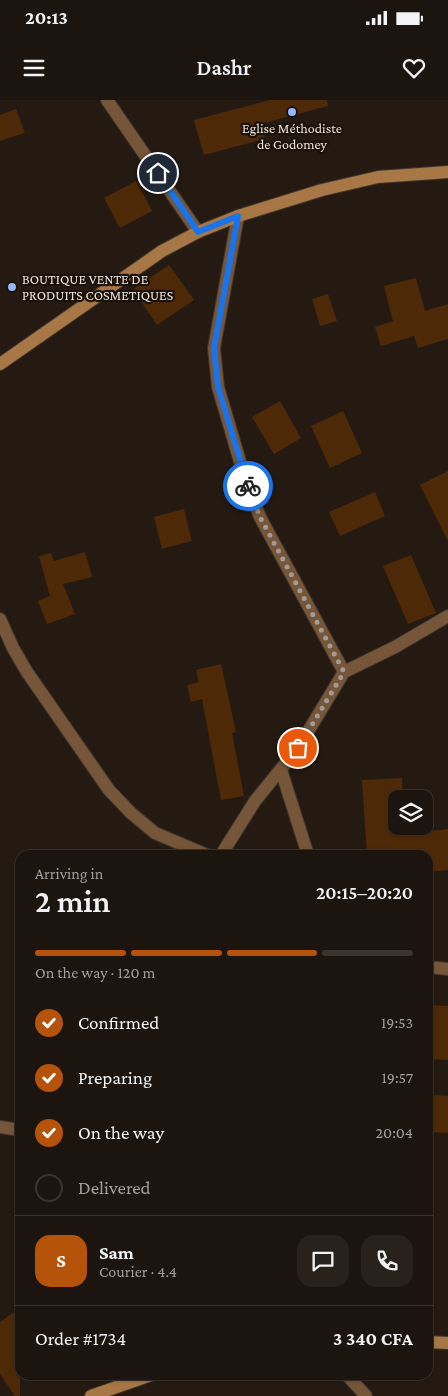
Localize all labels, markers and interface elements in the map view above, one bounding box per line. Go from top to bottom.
text: 20:13 [25,7,68,28]
icon: menu [20,54,48,82]
icon: heart [400,54,428,82]
text: Dashr [197,55,252,80]
marker: Eglise Méthodiste de Godomey [286,106,298,118]
place label: Eglise Méthodiste de Godomey [242,120,342,152]
pin [137,152,179,194]
icon: home [144,159,172,187]
place label: BOUTIQUE VENTE DE PRODUITS COSMETIQUES [22,271,174,303]
marker: BOUTIQUE VENTE DE PRODUITS COSMETIQUES [6,281,18,293]
courier [223,461,273,511]
icon: bike [234,472,262,500]
pin [277,727,319,769]
icon: bag [284,734,312,762]
map controls [388,790,433,835]
button: layers [388,790,433,835]
text: Arriving in [35,865,103,882]
text: 20:15–20:20 [316,882,413,903]
text: 2 min [35,883,110,919]
text: On the way · 120 m [35,964,155,981]
icon: check [35,1009,63,1037]
text: Confirmed [78,1012,159,1033]
text: 19:53 [381,1014,413,1031]
icon: check [35,1064,63,1092]
text: Preparing [78,1067,152,1088]
text: 19:57 [381,1069,413,1086]
icon: check [35,1119,63,1147]
text: On the way [78,1122,164,1143]
text: 20:04 [375,1124,413,1141]
text: Delivered [78,1177,151,1198]
button: chat [297,1235,349,1287]
button: phone [361,1235,413,1287]
text: Sam [99,1242,134,1263]
text: S [56,1250,66,1271]
text: Courier · 4.4 [99,1263,177,1280]
text: Order #1734 [35,1328,126,1349]
text: 3 340 CFA [333,1328,413,1349]

